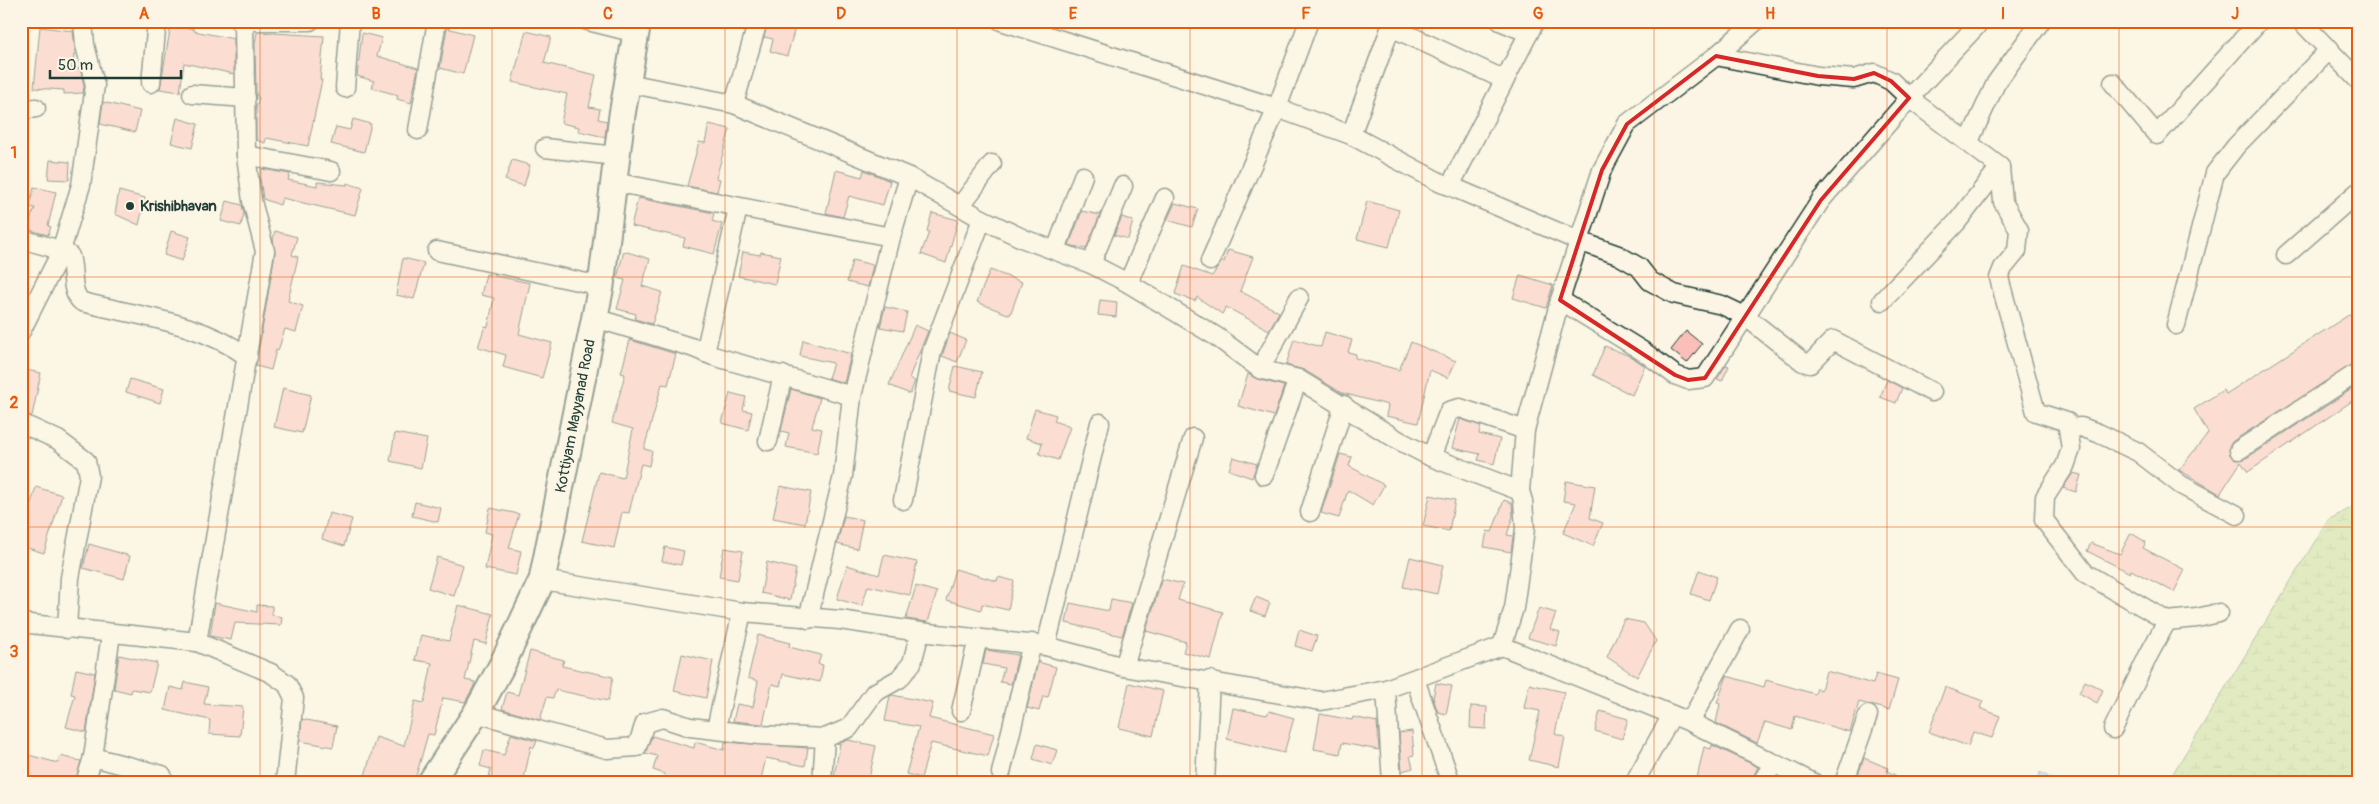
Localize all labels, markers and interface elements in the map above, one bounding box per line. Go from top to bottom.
text: A [139,4,150,24]
text: B [371,4,381,24]
text: C [603,4,613,24]
text: D [836,4,846,24]
text: E [1069,4,1078,24]
text: F [1301,4,1311,24]
text: G [1533,4,1544,24]
text: H [1765,4,1775,24]
text: I [2001,4,2005,24]
text: J [2231,4,2239,24]
scale bar [50,48,181,80]
text: 50 m [58,56,93,75]
text: 1 [11,143,17,163]
place label: Krishibhavan [140,197,217,216]
marker: Krishibhavan [124,200,136,212]
street label: Kottiyam Mayyanad Road [551,338,600,495]
text: 2 [10,393,19,413]
text: 3 [10,642,19,662]

